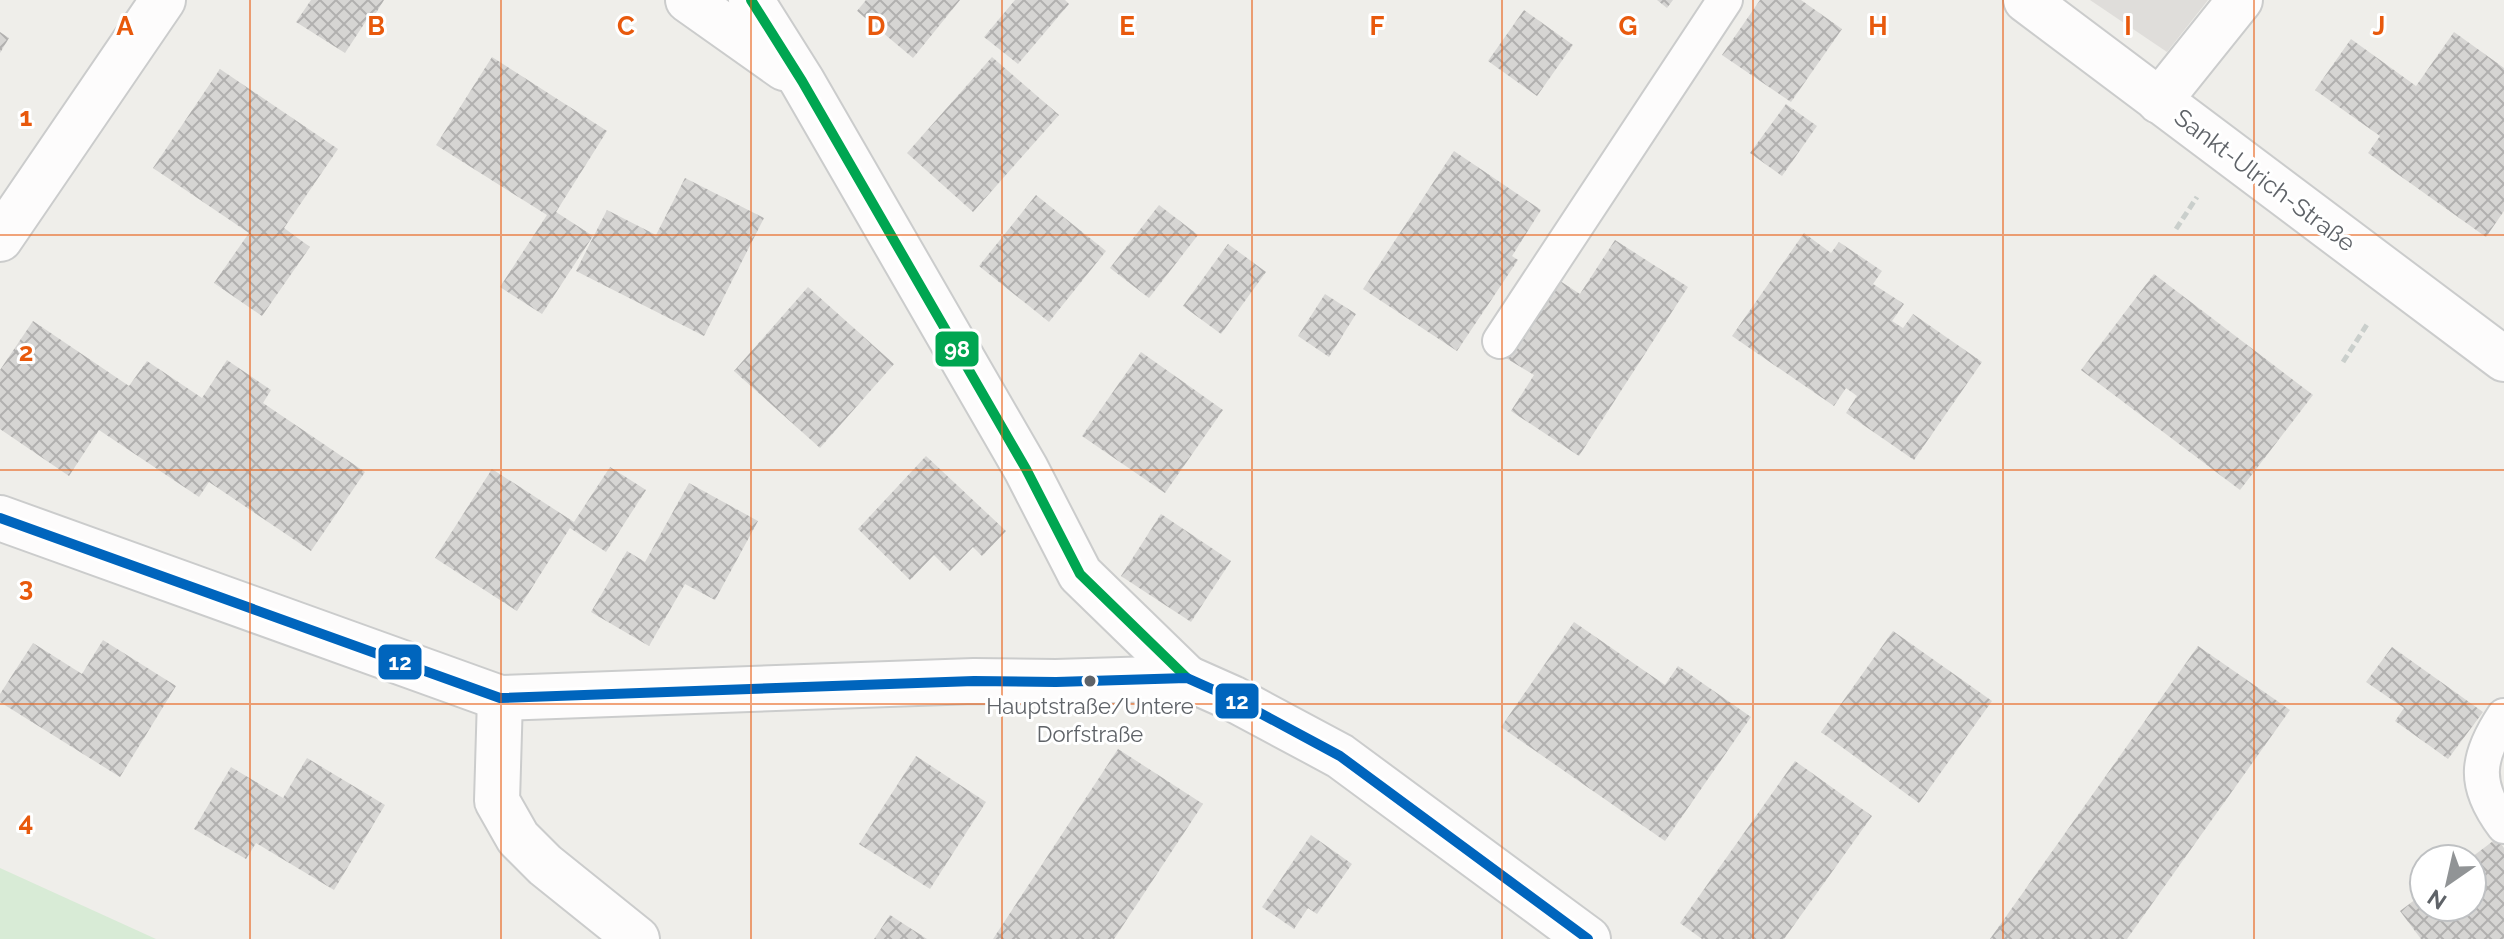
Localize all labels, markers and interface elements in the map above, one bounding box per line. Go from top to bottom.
text: A [116,11,134,41]
text: B [367,11,385,41]
text: C [617,11,635,41]
text: D [867,11,885,41]
text: E [1119,11,1135,41]
text: F [1370,11,1385,41]
text: G [1619,11,1637,41]
text: H [1868,11,1888,41]
text: I [2124,11,2132,41]
text: J [2373,11,2385,41]
text: 1 [20,102,33,132]
street label: Sankt-Ulrich-Straße [2169,102,2361,258]
line badge: 98 [934,330,980,368]
text: 98 [944,336,970,362]
text: 2 [19,337,33,367]
text: 3 [19,572,33,602]
line badge: 12 [377,643,423,681]
text: 12 [388,649,412,675]
marker: Hauptstraße/Untere Dorfstraße [1082,673,1098,689]
line badge: 12 [1214,682,1260,720]
text: 12 [1225,688,1249,714]
place label: Hauptstraße/Untere Dorfstraße [986,693,1194,747]
text: 4 [19,807,33,837]
north arrow [2408,843,2488,923]
text: N [2423,884,2451,915]

